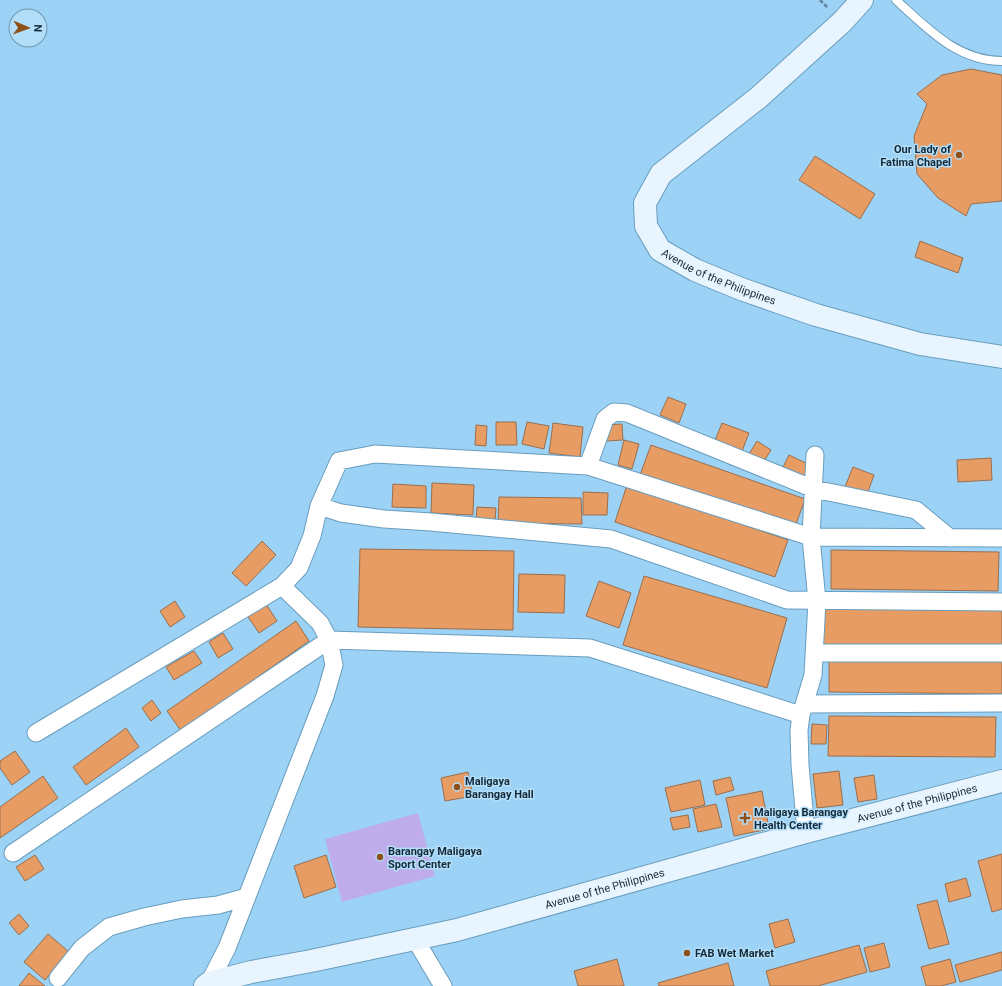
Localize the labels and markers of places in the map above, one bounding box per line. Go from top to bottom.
place label: Our Lady of Fatima Chapel [880,143,951,169]
marker: Our Lady of Fatima Chapel [954,150,964,160]
place label: Maligaya Barangay Hall [465,775,534,801]
marker: Maligaya Barangay Hall [452,782,462,792]
place label: Maligaya Barangay Health Center [754,806,848,832]
marker: Maligaya Barangay Health Center [739,812,751,824]
place label: Barangay Maligaya Sport Center [388,845,482,871]
marker: Barangay Maligaya Sport Center [375,852,385,862]
place label: FAB Wet Market [695,947,774,960]
marker: FAB Wet Market [682,948,692,958]

